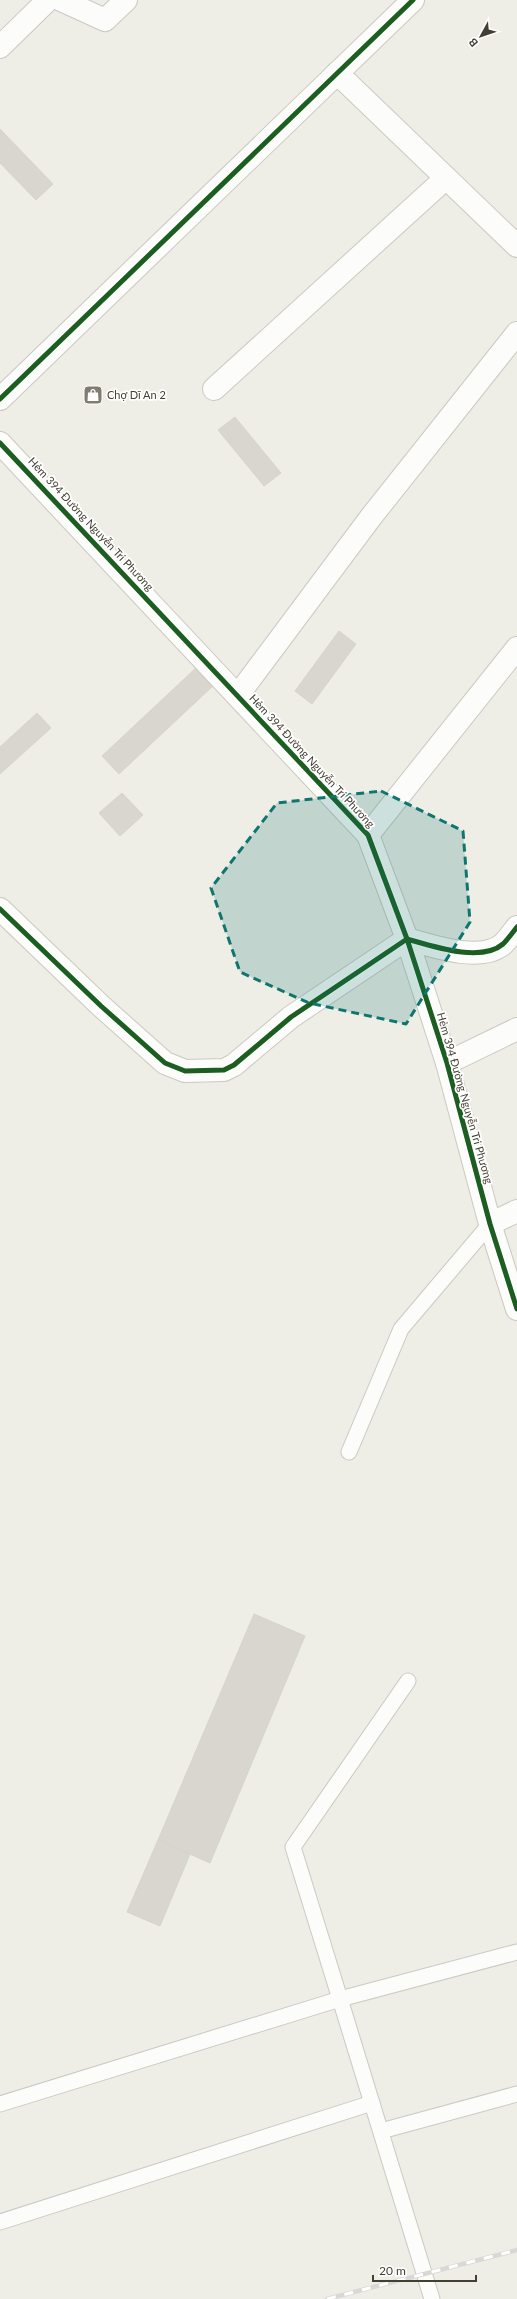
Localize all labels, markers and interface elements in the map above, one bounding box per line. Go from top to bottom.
north arrow [461,16,501,56]
text: B [466,36,480,50]
shop icon: Chợ Dĩ An 2 [82,384,104,406]
place label: Chợ Dĩ An 2 [107,388,166,401]
street label: Hẻm 394 Đường Nguyễn Tri Phương [26,454,157,593]
street label: Hẻm 394 Đường Nguyễn Tri Phương [247,691,378,830]
street label: Hẻm 394 Đường Nguyễn Tri Phương [435,1011,496,1185]
scale bar [373,2257,476,2283]
text: 20 m [379,2263,406,2278]

